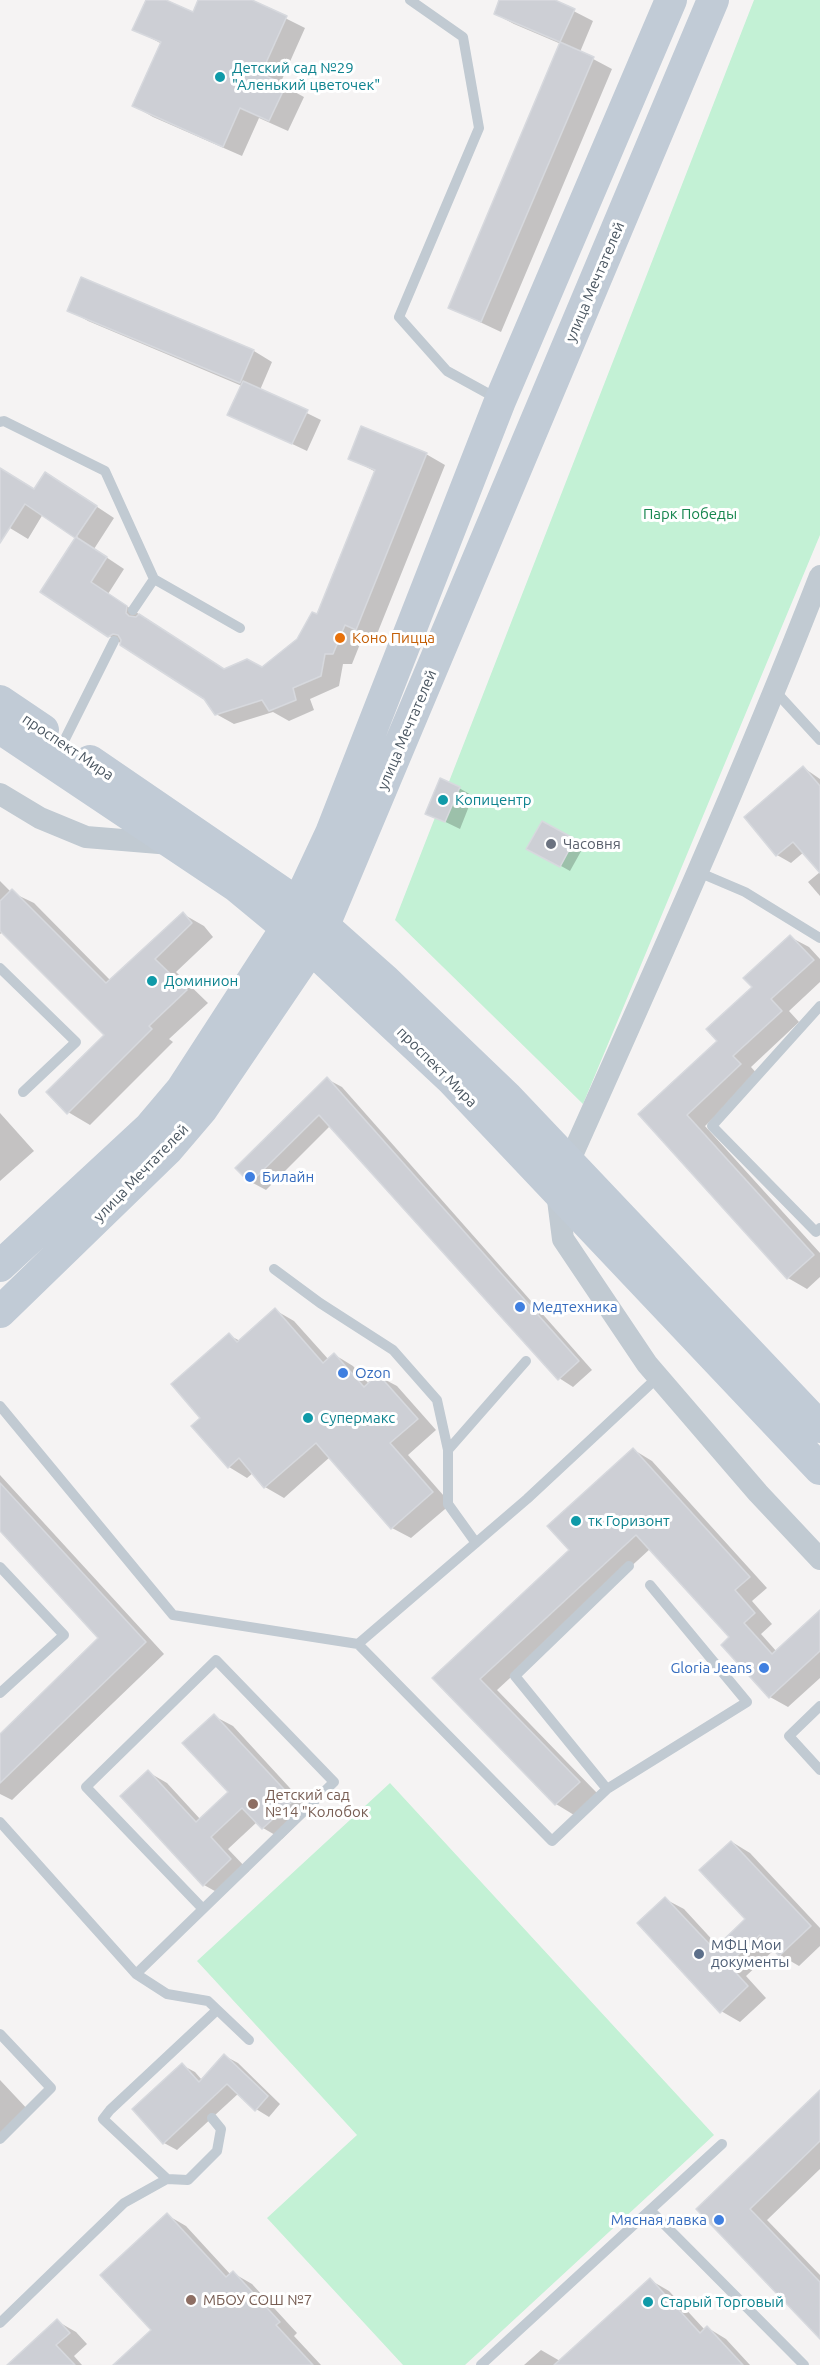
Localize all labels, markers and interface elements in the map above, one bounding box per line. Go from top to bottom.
place label: Детский сад №29 "Аленький цветочек" [232,59,380,94]
marker: Детский сад №29 "Аленький цветочек" [213,70,227,84]
street label: улица Мечтателей [562,219,628,345]
park label: Парк Победы [643,505,737,523]
place label: Коно Пицца [352,629,435,647]
marker: Коно Пицца [333,631,347,645]
street label: улица Мечтателей [374,667,440,793]
street label: проспект Мира [19,710,117,784]
place label: Копицентр [455,791,531,809]
marker: Копицентр [436,793,450,807]
place label: Часовня [563,835,621,853]
marker: Часовня [544,837,558,851]
place label: Доминион [164,972,238,990]
marker: Доминион [145,974,159,988]
street label: проспект Мира [393,1023,481,1111]
street label: улица Мечтателей [90,1120,192,1226]
place label: Билайн [262,1168,314,1186]
marker: Билайн [243,1170,257,1184]
place label: Медтехника [532,1298,618,1316]
marker: Медтехника [513,1300,527,1314]
place label: Ozon [355,1364,391,1382]
marker: Ozon [336,1366,350,1380]
place label: Супермакс [320,1409,395,1427]
marker: Супермакс [301,1411,315,1425]
place label: тк Горизонт [588,1512,670,1530]
marker: тк Горизонт [569,1514,583,1528]
place label: Gloria Jeans [670,1659,752,1677]
marker: Gloria Jeans [757,1661,771,1675]
place label: Детский сад №14 "Колобок [265,1786,368,1821]
marker: Детский сад №14 "Колобок [246,1797,260,1811]
place label: МФЦ Мои документы [711,1936,789,1971]
marker: МФЦ Мои документы [692,1947,706,1961]
place label: Мясная лавка [611,2211,707,2229]
marker: Мясная лавка [712,2213,726,2227]
place label: МБОУ СОШ №7 [203,2291,312,2309]
marker: МБОУ СОШ №7 [184,2293,198,2307]
place label: Старый Торговый [660,2293,784,2311]
marker: Старый Торговый [641,2295,655,2309]

